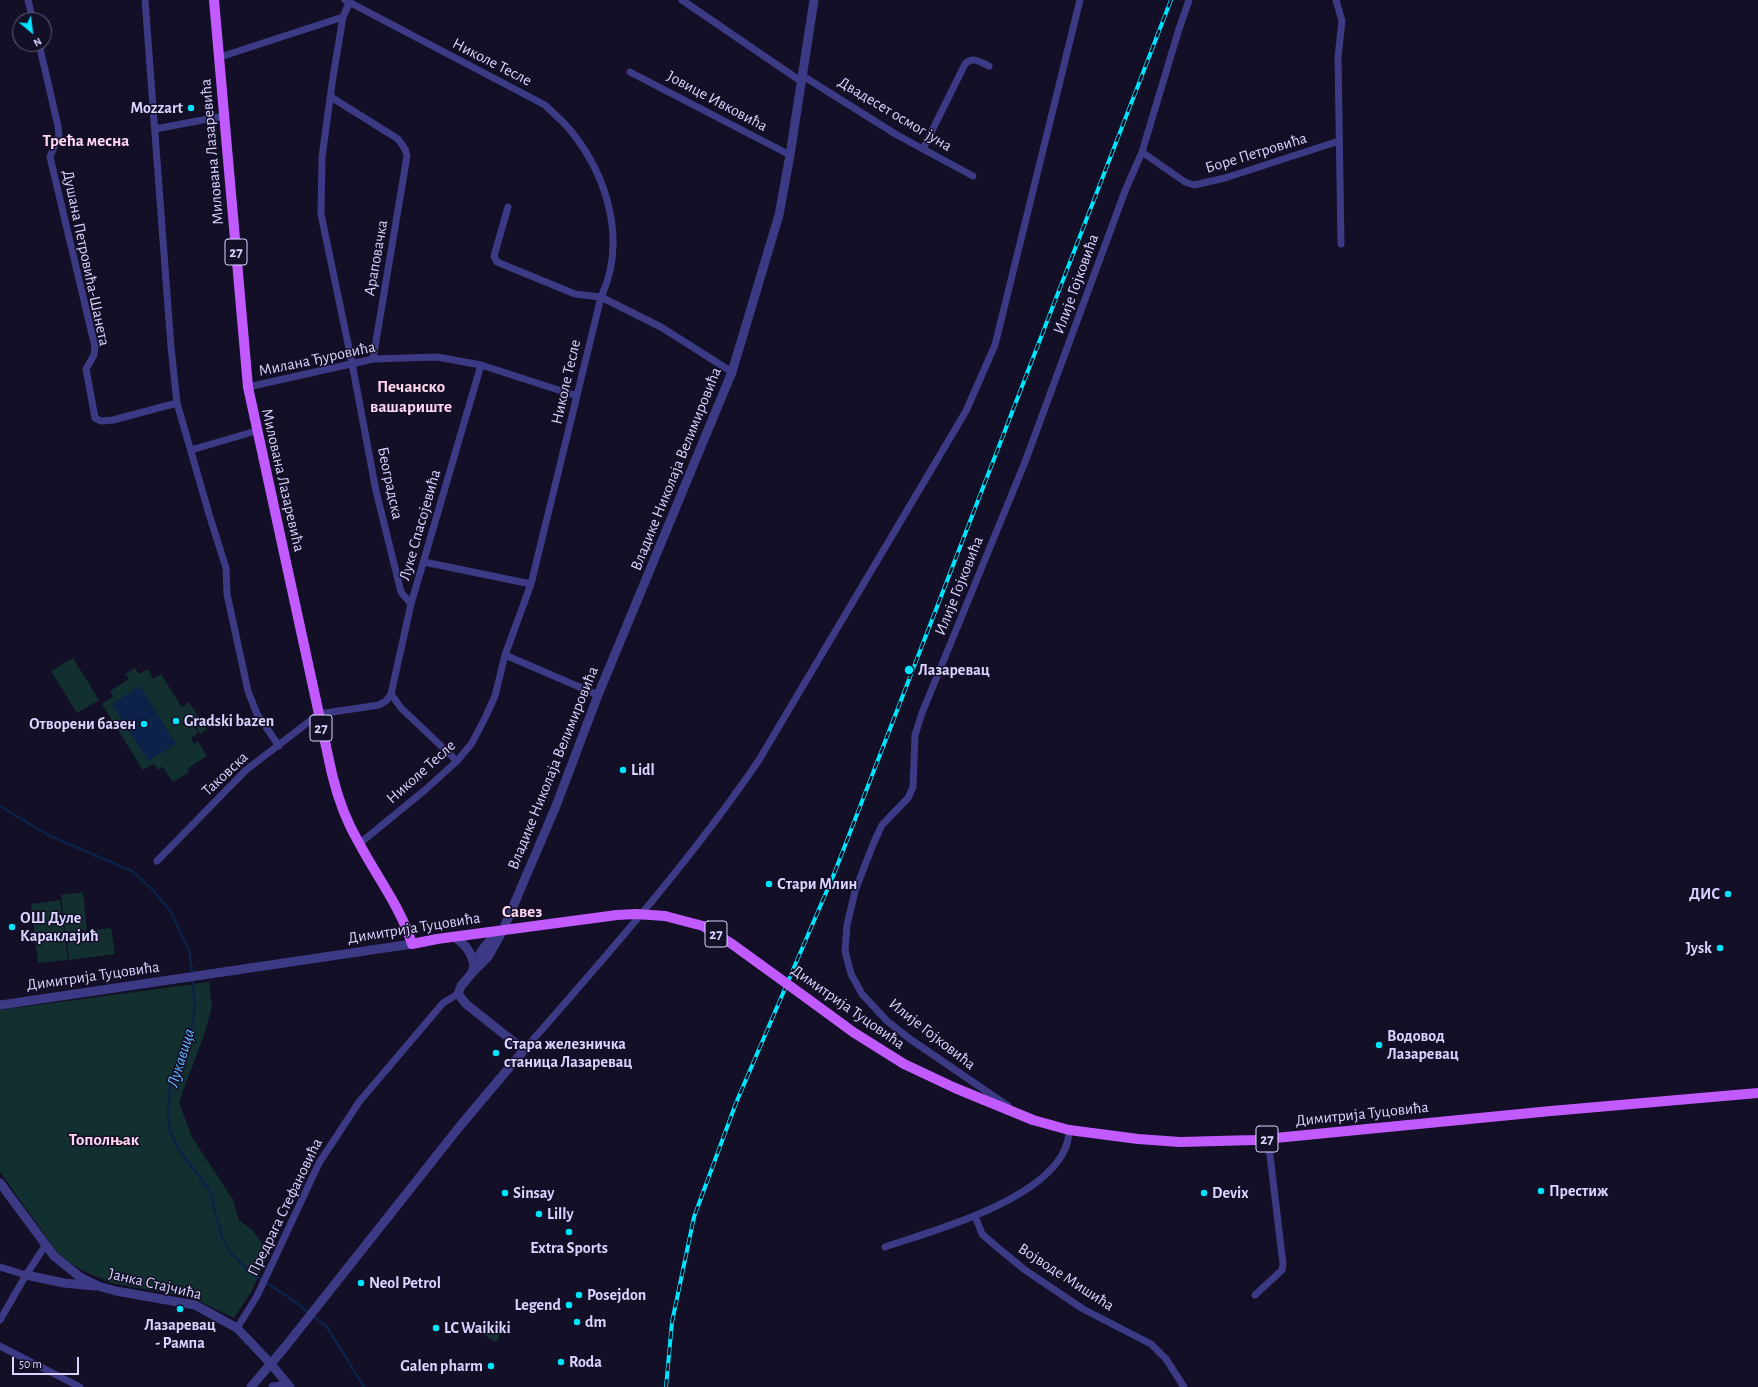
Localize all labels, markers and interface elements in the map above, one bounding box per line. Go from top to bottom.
north arrow [12,12,52,52]
street label: Николе Тесле [449,34,535,90]
text: N [32,35,44,49]
street label: Јовице Ивковића [663,66,771,136]
street label: Двадесет осмог јуна [835,72,955,156]
street label: Милована Лазаревића [196,78,228,226]
place label: Mozzart [131,98,183,118]
marker: Mozzart [186,103,196,113]
street label: Боре Петровића [1203,128,1309,178]
district label: Трећа месна [43,131,129,151]
street label: Душана Петровића-Шанета [58,168,114,348]
street label: Араповачка [360,219,392,297]
street label: Илије Гојковића [1049,231,1103,337]
road number: 27 [225,239,247,265]
street label: Милана Ђуровића [257,337,377,381]
street label: Николе Тесле [547,338,585,426]
street label: Владике Николаја Велимировића [626,365,726,573]
district label: Печанско вашариште [370,377,452,417]
street label: Милована Лазаревића [257,406,309,554]
street label: Београдска [373,445,407,521]
street label: Луке Спасојевића [395,467,445,583]
street label: Илије Гојковића [930,534,988,638]
place label: Лазаревац [918,660,990,680]
street label: Владике Николаја Велимировића [503,664,603,872]
marker: Лазаревац [903,664,915,676]
place label: Gradski bazen [184,711,274,731]
place label: Отворени базен [29,714,136,734]
road number: 27 [310,715,332,741]
marker: Gradski bazen [171,716,181,726]
marker: Отворени базен [139,719,149,729]
street label: Николе Тесле [382,736,460,808]
street label: Таковска [198,748,252,800]
place label: Lidl [631,760,655,780]
marker: Lidl [618,765,628,775]
place label: Стари Млин [777,874,857,894]
marker: Стари Млин [764,879,774,889]
place label: ДИС [1689,884,1720,904]
marker: ДИС [1723,889,1733,899]
district label: Савез [502,902,542,922]
place label: ОШ Дуле Караклајић [20,908,99,946]
street label: Димитрија Туцовића [346,908,482,948]
road number: 27 [705,921,727,947]
marker: ОШ Дуле Караклајић [7,922,17,932]
place label: Jysk [1686,938,1712,958]
marker: Jysk [1715,943,1725,953]
street label: Димитрија Туцовића [25,957,161,995]
street label: Димитрија Туцовића [788,961,908,1053]
street label: Илије Гојковића [885,994,979,1074]
water label: Лукавица [162,1026,200,1090]
place label: Водовод Лазаревац [1387,1026,1459,1064]
place label: Стара железничка станица Лазаревац [504,1034,632,1072]
marker: Водовод Лазаревац [1374,1040,1384,1050]
marker: Стара железничка станица Лазаревац [491,1048,501,1058]
street label: Димитрија Туцовића [1294,1097,1430,1131]
road number: 27 [1256,1126,1278,1152]
district label: Тополњак [69,1130,139,1150]
street label: Предрага Стефановића [243,1135,327,1279]
place label: Престиж [1549,1181,1608,1201]
place label: Sinsay [513,1183,554,1203]
place label: Devix [1212,1183,1249,1203]
marker: Престиж [1536,1186,1546,1196]
marker: Sinsay [500,1188,510,1198]
marker: Devix [1199,1188,1209,1198]
place label: Lilly [547,1204,574,1224]
marker: Lilly [534,1209,544,1219]
marker: Extra Sports [564,1227,574,1237]
place label: Extra Sports [530,1238,608,1258]
street label: Војводе Мишића [1014,1239,1118,1315]
street label: Јанка Стајчића [106,1264,204,1304]
place label: Neol Petrol [369,1273,441,1293]
marker: Neol Petrol [356,1278,366,1288]
place label: Posejdon [587,1285,646,1305]
marker: Posejdon [574,1290,584,1300]
place label: Legend [514,1295,561,1315]
marker: Legend [564,1300,574,1310]
marker: Лазаревац - Рампа [175,1304,185,1314]
place label: dm [585,1312,606,1332]
place label: Лазаревац - Рампа [144,1315,216,1353]
marker: dm [572,1317,582,1327]
place label: LC Waikiki [444,1318,511,1338]
marker: LC Waikiki [431,1323,441,1333]
scale bar [14,1349,81,1375]
place label: Roda [569,1352,602,1372]
place label: Galen pharm [400,1356,483,1376]
marker: Roda [556,1357,566,1367]
text: 50 m [19,1358,42,1370]
marker: Galen pharm [486,1361,496,1371]

